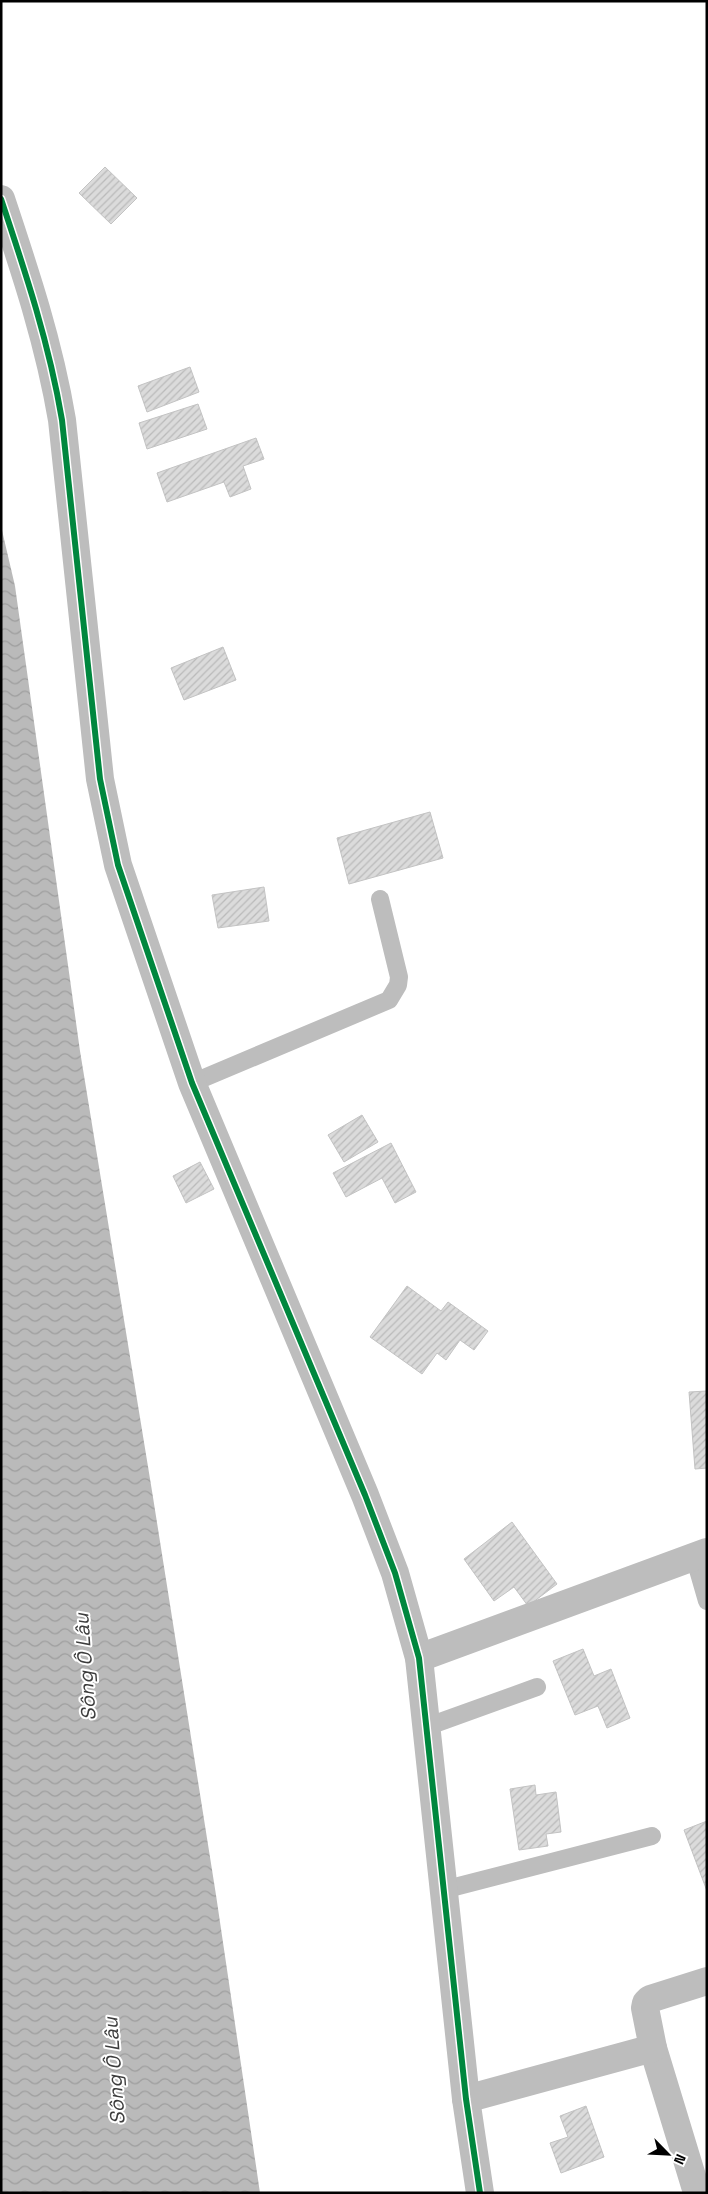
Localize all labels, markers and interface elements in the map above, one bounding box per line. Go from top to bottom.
water label: Sông Ô Lâu [68,1611,102,1722]
water label: Sông Ô Lâu [97,2015,131,2126]
north arrow [643,2129,693,2179]
text: N [670,2151,690,2167]

